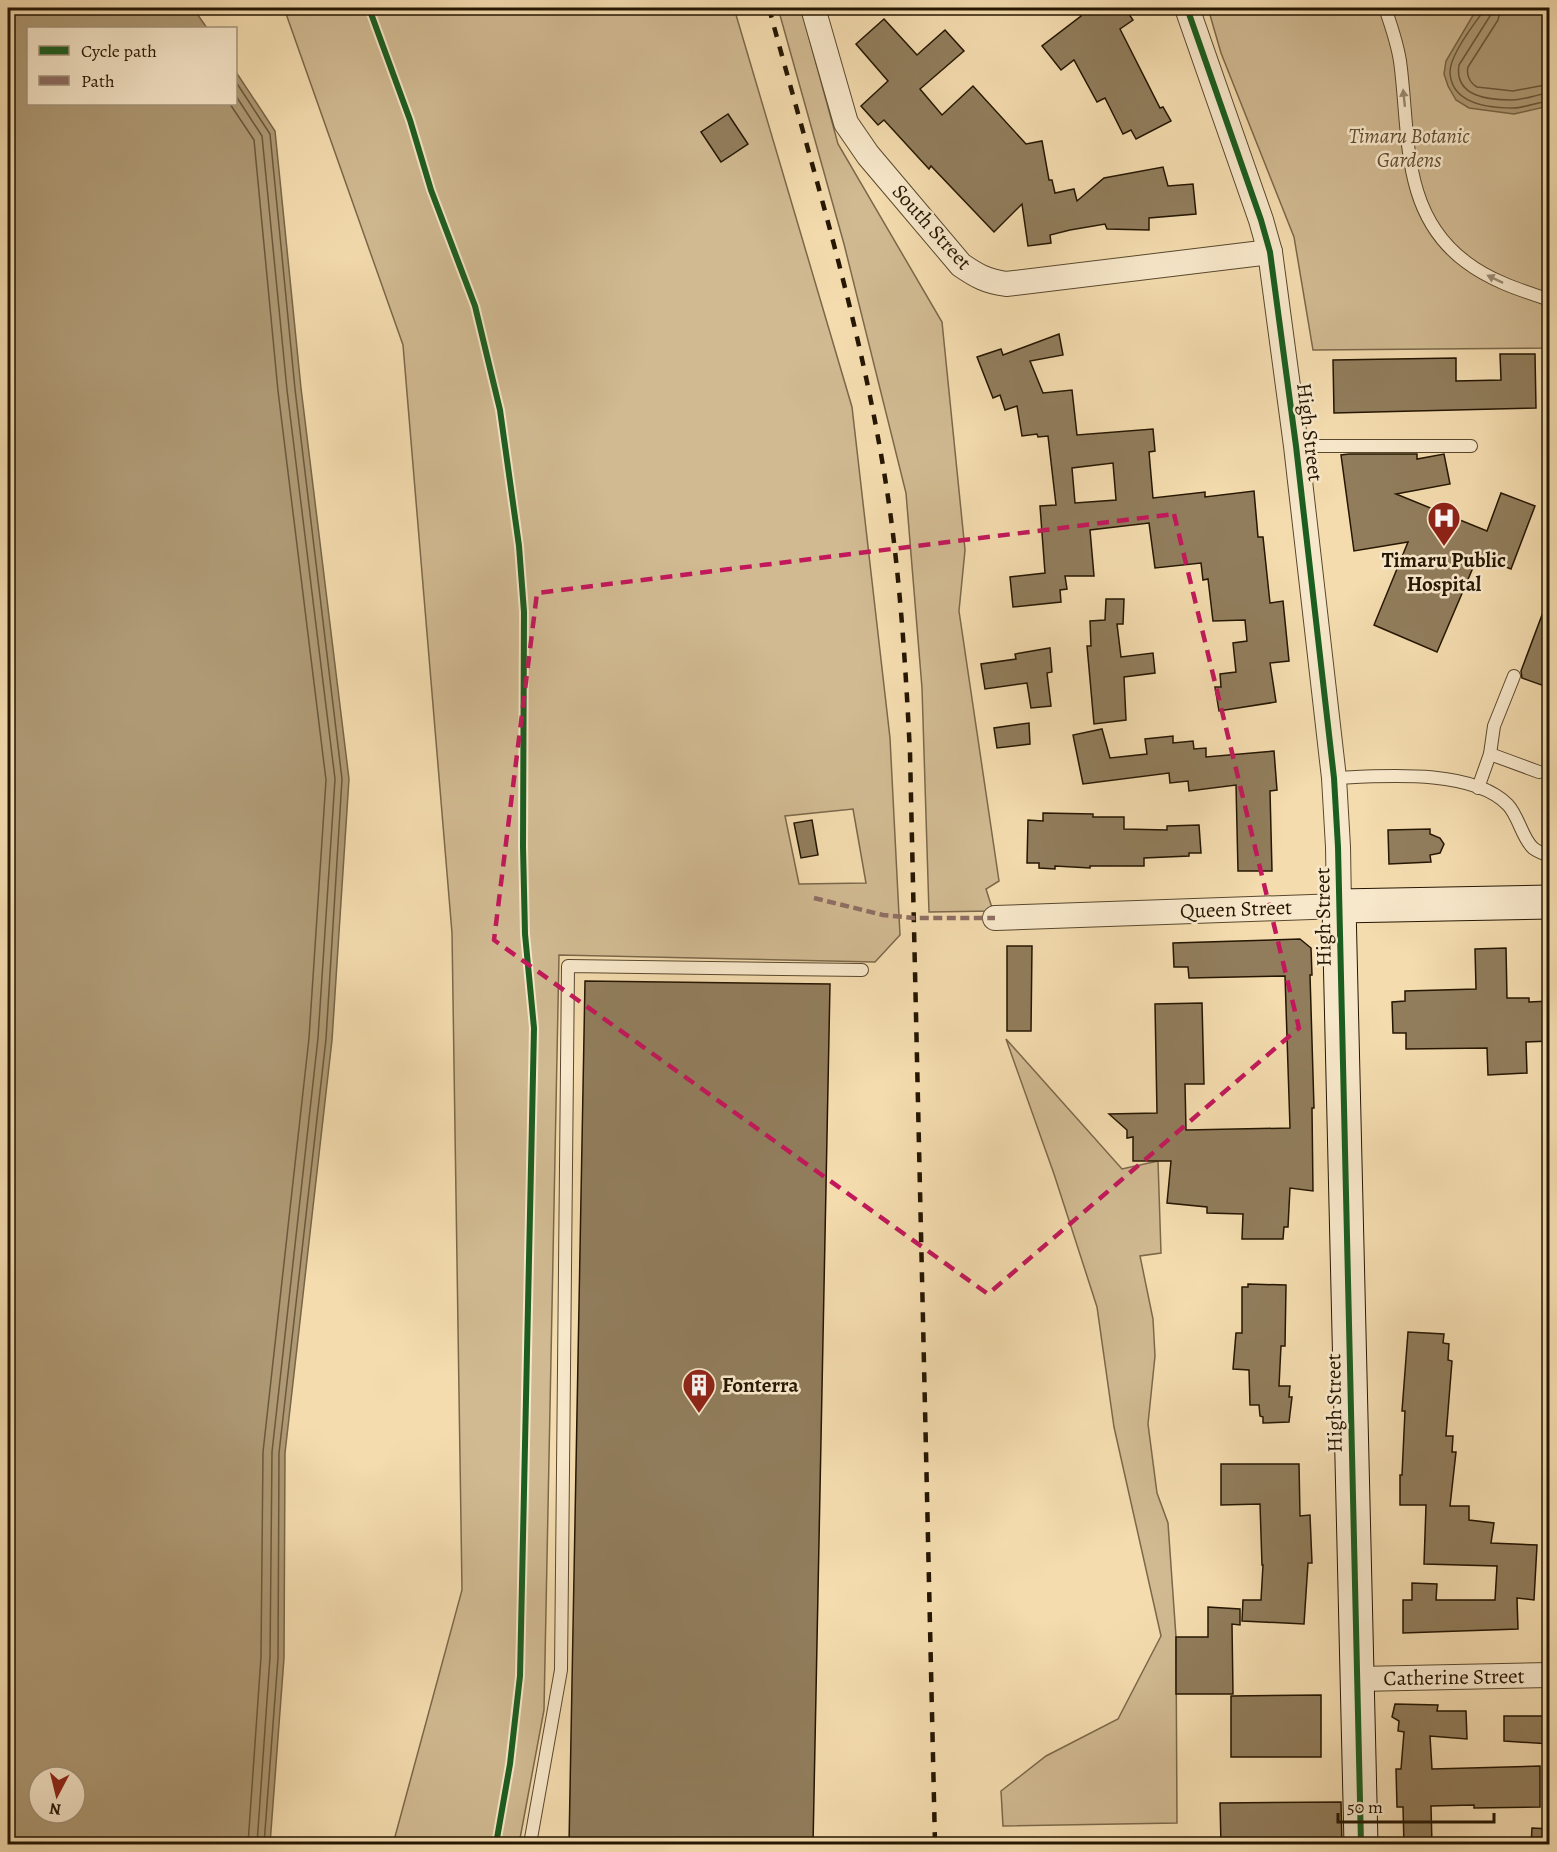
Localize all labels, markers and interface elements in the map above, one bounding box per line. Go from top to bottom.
legend [27,27,237,105]
text: Cycle path [81,39,157,63]
text: Path [81,69,115,93]
one-way arrow [1399,89,1409,108]
park label: Timaru Botanic Gardens [1348,122,1470,174]
street label: South Street [886,178,978,276]
one-way arrow [1486,274,1503,284]
street label: High Street [1290,381,1330,483]
hospital icon: Timaru Public Hospital [1426,500,1462,547]
place label: Timaru Public Hospital [1382,546,1506,598]
street label: High Street [1308,867,1338,967]
street label: Queen Street [1179,893,1293,925]
street label: High Street [1319,1353,1349,1453]
building icon: Fonterra [681,1367,717,1414]
place label: Fonterra [722,1371,800,1399]
street label: Catherine Street [1383,1662,1525,1692]
north arrow [27,1765,87,1825]
scale bar [1338,1786,1494,1824]
text: 50 m [1347,1795,1383,1819]
text: N [48,1797,62,1821]

